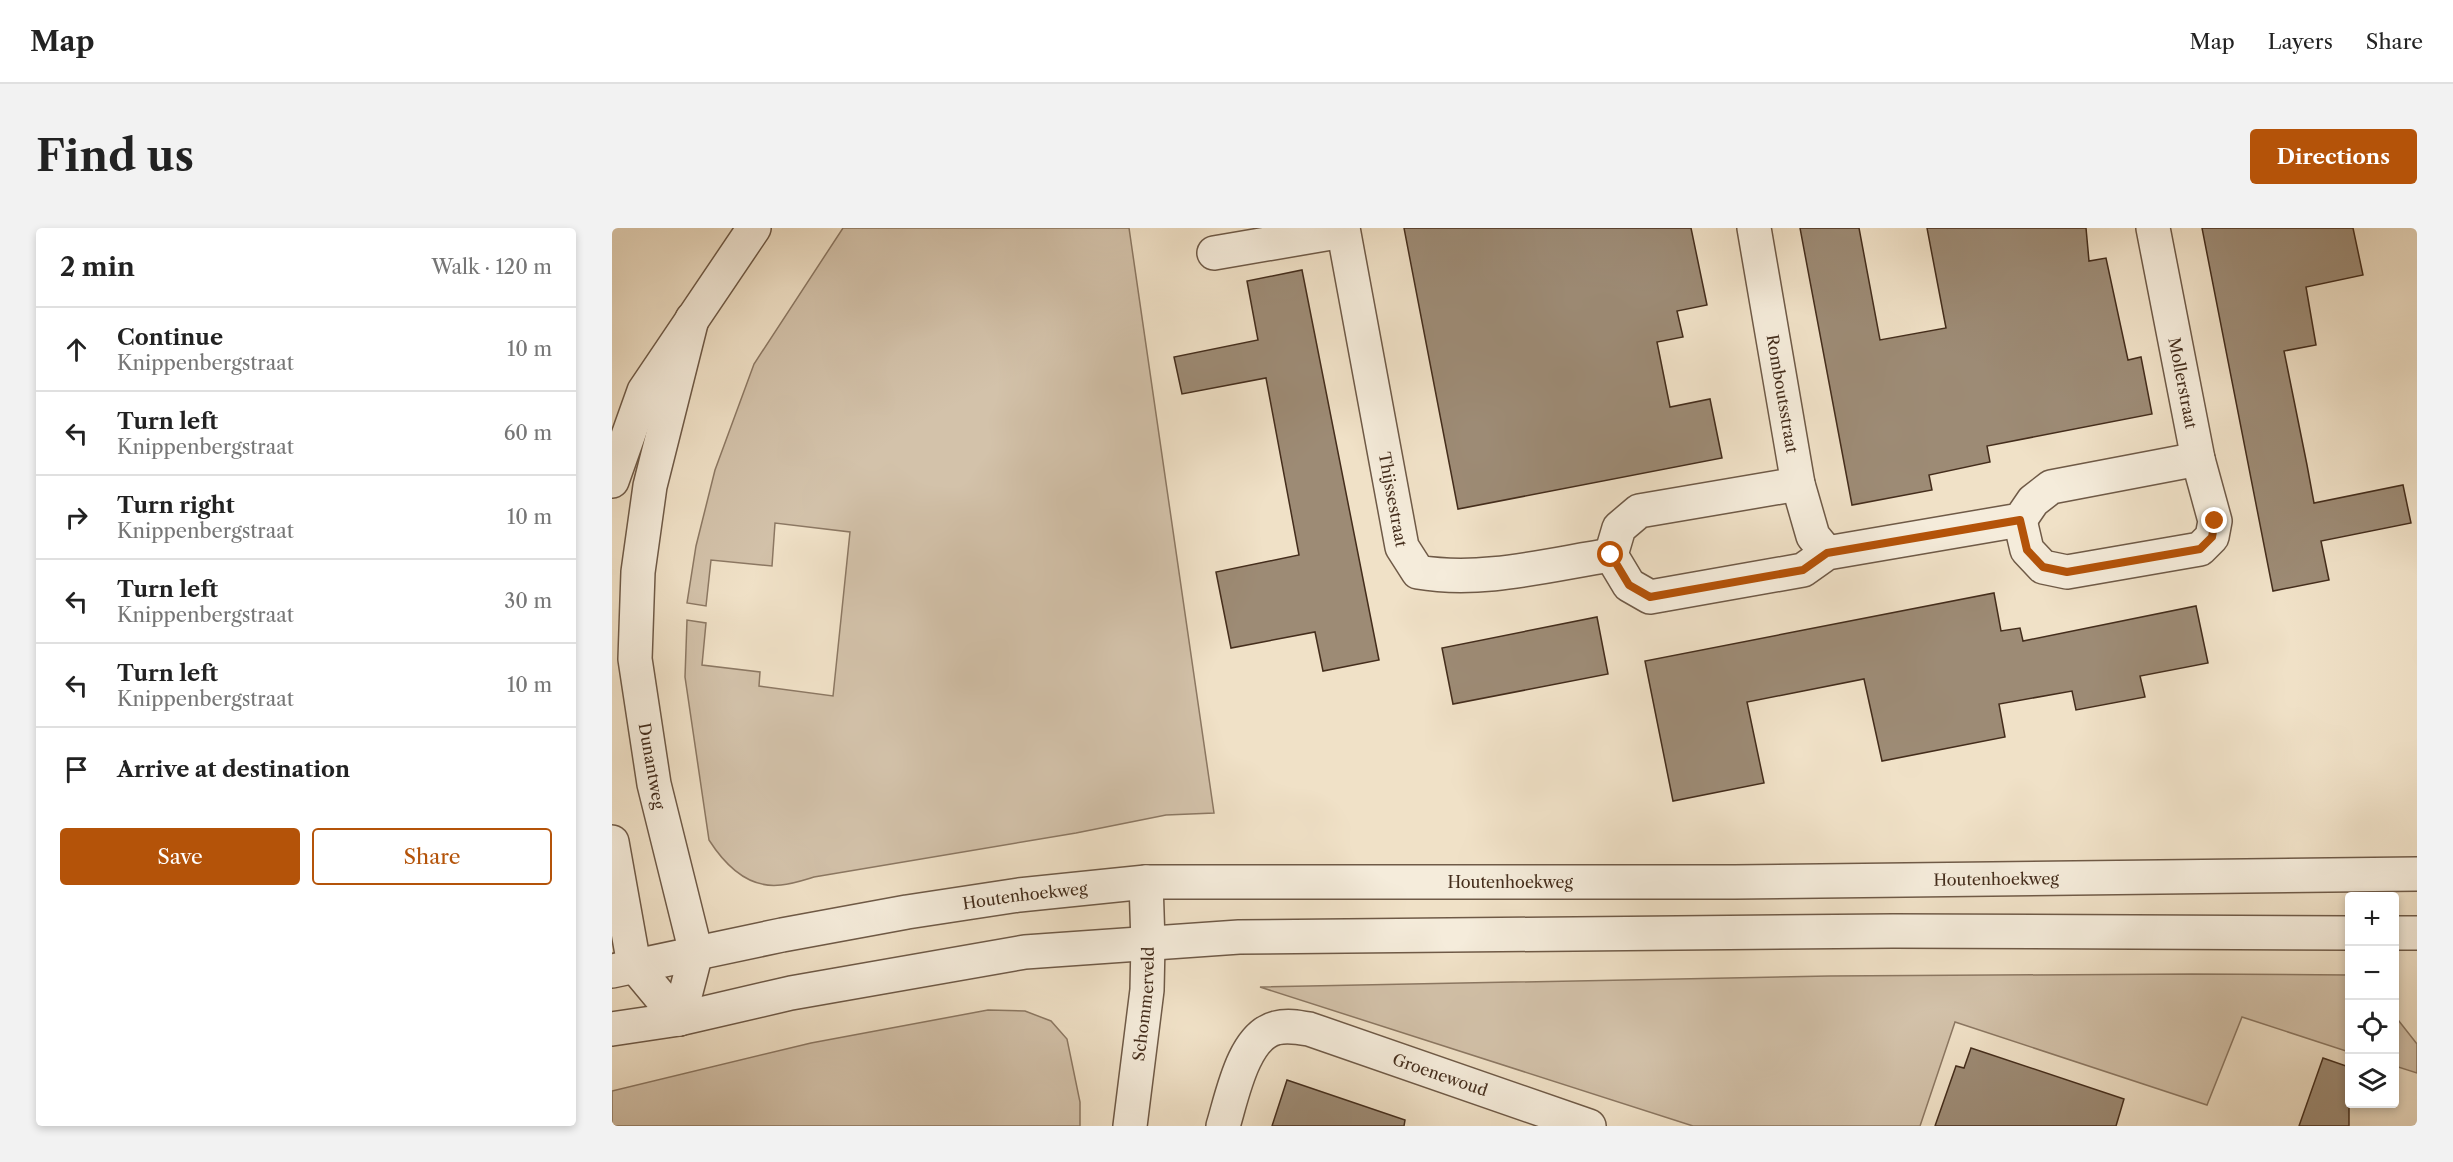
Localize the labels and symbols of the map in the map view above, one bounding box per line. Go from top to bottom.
street label: Romboutsstraat [1762,333,1803,455]
street label: Mollerstraat [2164,336,2202,431]
street label: Thijssestraat [1375,450,1412,549]
route end [2201,507,2227,533]
route start [1597,541,1623,567]
street label: Dunantweg [635,721,670,811]
street label: Houtenhoekweg [1933,868,2060,890]
street label: Houtenhoekweg [1447,872,1574,892]
street label: Houtenhoekweg [961,878,1089,913]
street label: Schommerveld [1128,946,1158,1062]
street label: Groenewoud [1390,1049,1491,1100]

